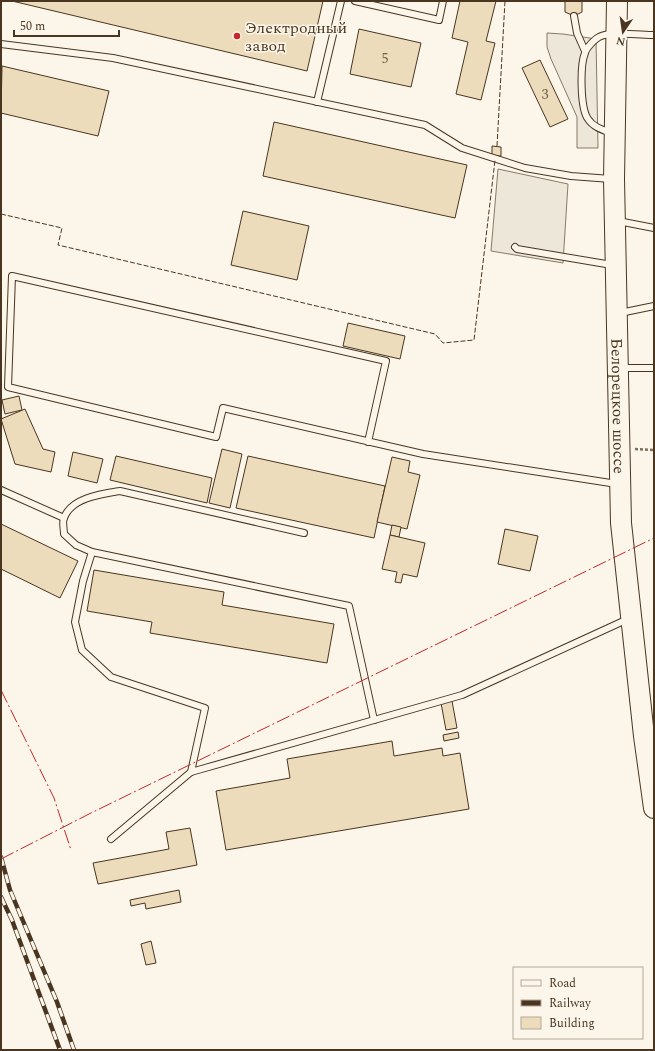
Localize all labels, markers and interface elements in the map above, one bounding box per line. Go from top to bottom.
scale bar [14,12,119,38]
north arrow [603,12,643,52]
place label: Электродный завод [245,16,347,58]
text: 50 m [20,17,45,36]
marker: Электродный завод [232,31,242,41]
text: N [615,32,627,51]
house number: 5 [382,48,389,69]
house number: 3 [542,84,549,105]
street label: Белорецкое шоссе [604,338,631,474]
legend [513,967,643,1039]
text: Road [549,974,576,993]
text: Railway [549,994,592,1013]
text: Building [549,1014,595,1033]

